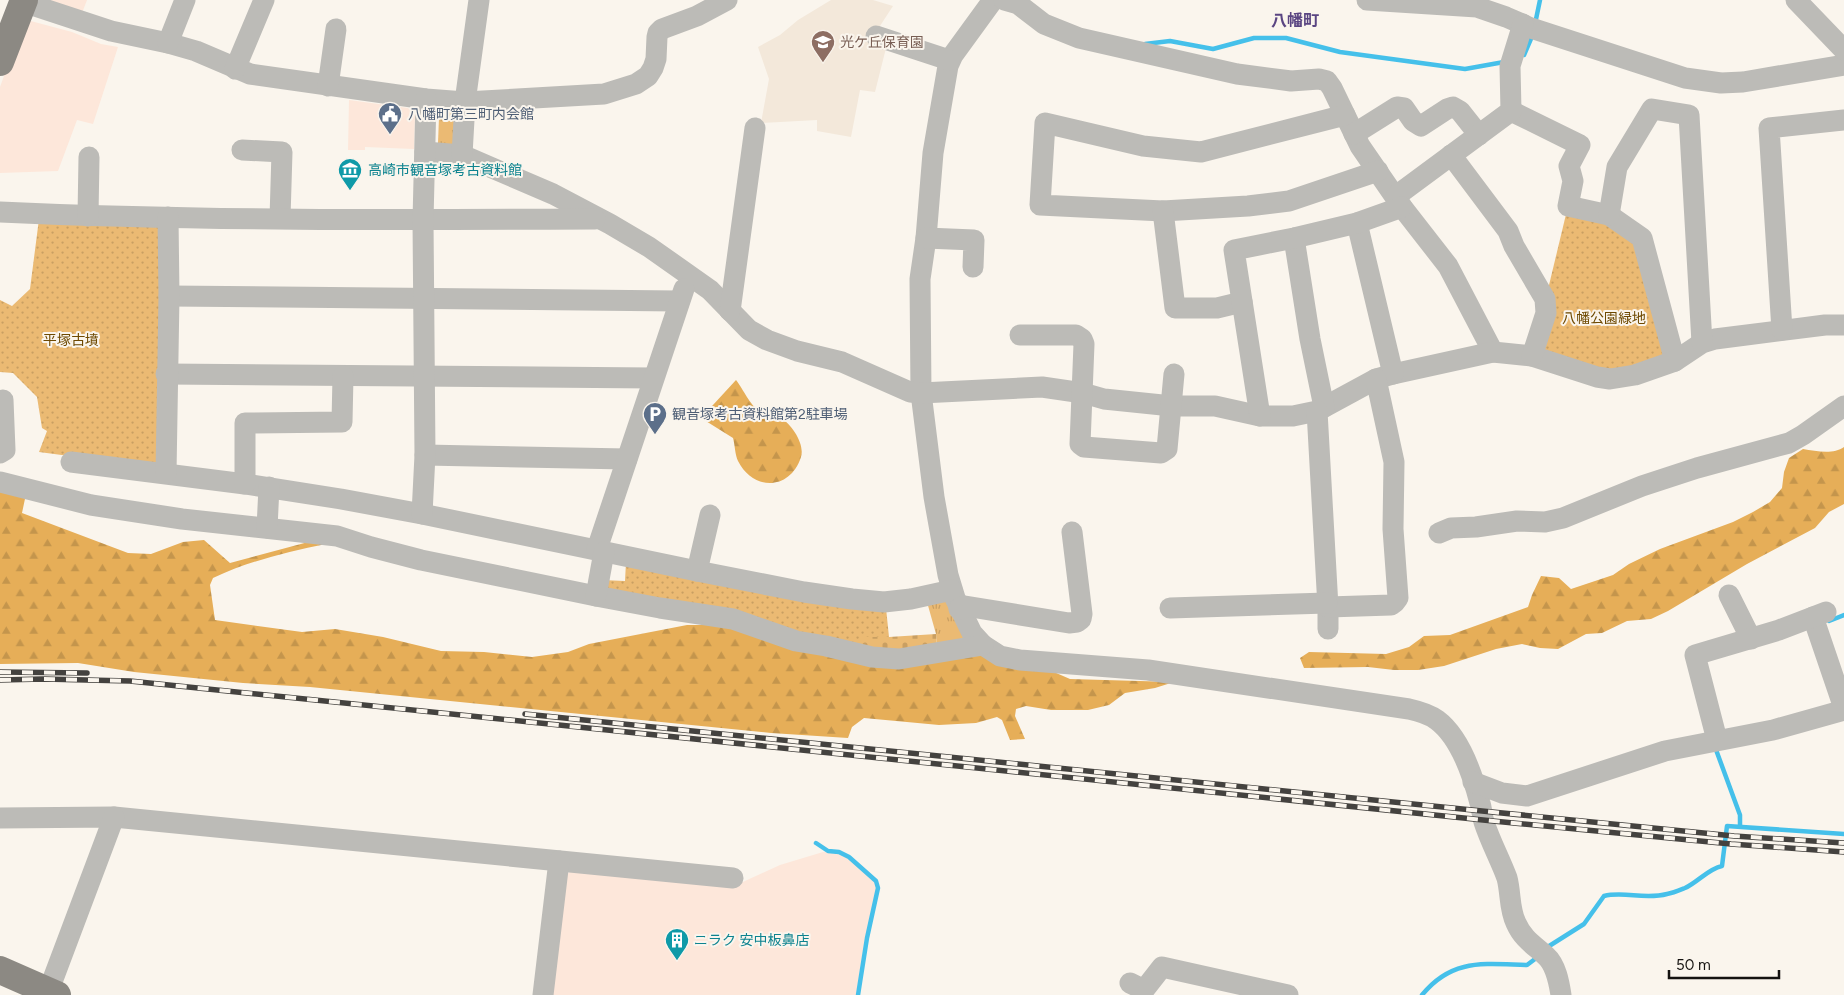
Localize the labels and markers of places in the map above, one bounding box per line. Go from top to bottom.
school or university icon: 光ケ丘保育園 [810,29,836,63]
place label: 光ケ丘保育園 [840,34,924,51]
public building icon: 八幡町第三町内会館 [377,101,403,135]
place label: 八幡町第三町内会館 [408,106,534,123]
museum icon: 高崎市観音塚考古資料館 [337,157,363,191]
place label: 高崎市観音塚考古資料館 [368,162,522,179]
parking icon: 観音塚考古資料館第2駐車場 [642,401,668,435]
place label: 観音塚考古資料館第2駐車場 [672,406,848,423]
building icon: ニラク 安中板鼻店 [664,927,690,961]
place label: ニラク 安中板鼻店 [694,932,809,949]

